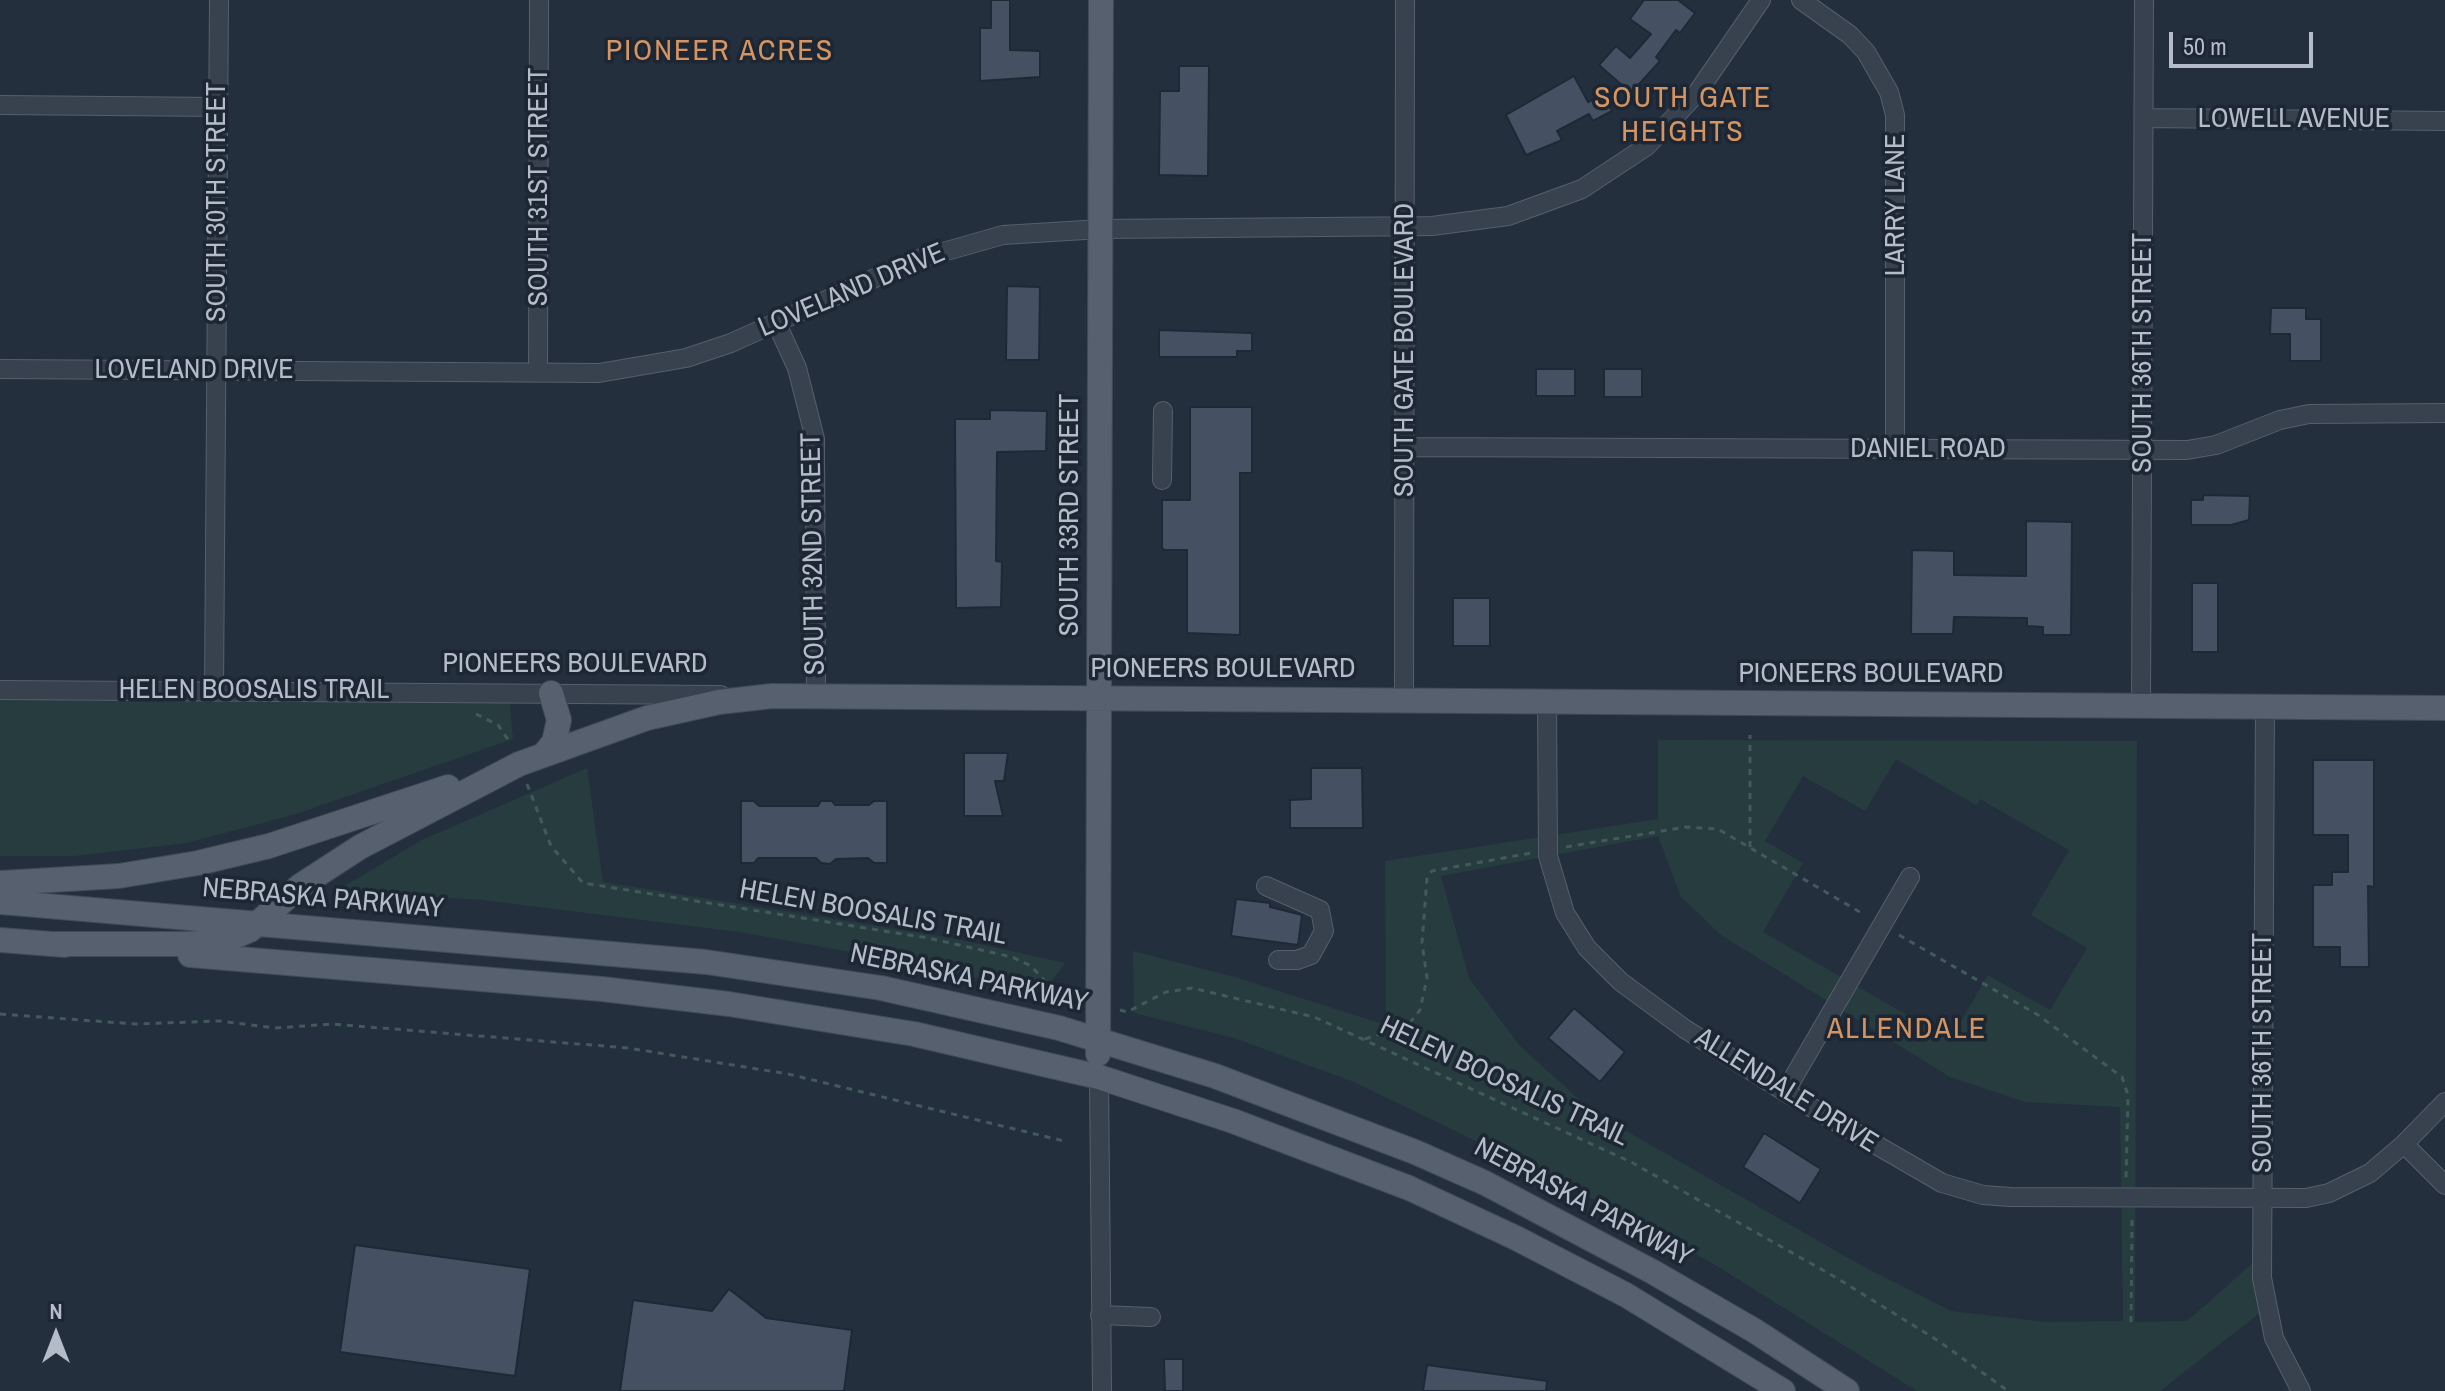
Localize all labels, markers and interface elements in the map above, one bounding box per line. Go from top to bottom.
scale bar [2173,16,2317,66]
text: 50 m [2183,30,2227,62]
district label: PIONEER ACRES [606,34,834,70]
street label: SOUTH 31ST STREET [522,68,556,306]
district label: SOUTH GATE HEIGHTS [1594,81,1772,152]
street label: SOUTH 30TH STREET [200,82,234,322]
street label: LOWELL AVENUE [2198,102,2390,136]
street label: LARRY LANE [1879,134,1913,276]
street label: SOUTH GATE BOULEVARD [1388,203,1422,497]
street label: SOUTH 36TH STREET [2126,233,2160,473]
street label: LOVELAND DRIVE [754,237,950,345]
street label: LOVELAND DRIVE [94,353,294,387]
street label: SOUTH 33RD STREET [1053,394,1087,636]
street label: DANIEL ROAD [1850,432,2006,466]
street label: SOUTH 32ND STREET [795,433,833,675]
street label: PIONEERS BOULEVARD [443,647,707,681]
street label: PIONEERS BOULEVARD [1091,652,1355,686]
street label: PIONEERS BOULEVARD [1739,657,2003,691]
street label: HELEN BOOSALIS TRAIL [119,673,389,707]
street label: NEBRASKA PARKWAY [201,872,445,926]
street label: HELEN BOOSALIS TRAIL [737,873,1009,953]
street label: SOUTH 36TH STREET [2246,933,2280,1173]
street label: NEBRASKA PARKWAY [847,937,1091,1021]
street label: HELEN BOOSALIS TRAIL [1374,1010,1634,1154]
district label: ALLENDALE [1827,1012,1987,1048]
street label: ALLENDALE DRIVE [1688,1021,1884,1161]
street label: NEBRASKA PARKWAY [1468,1131,1698,1275]
north arrow [16,1295,96,1375]
text: N [49,1296,63,1326]

